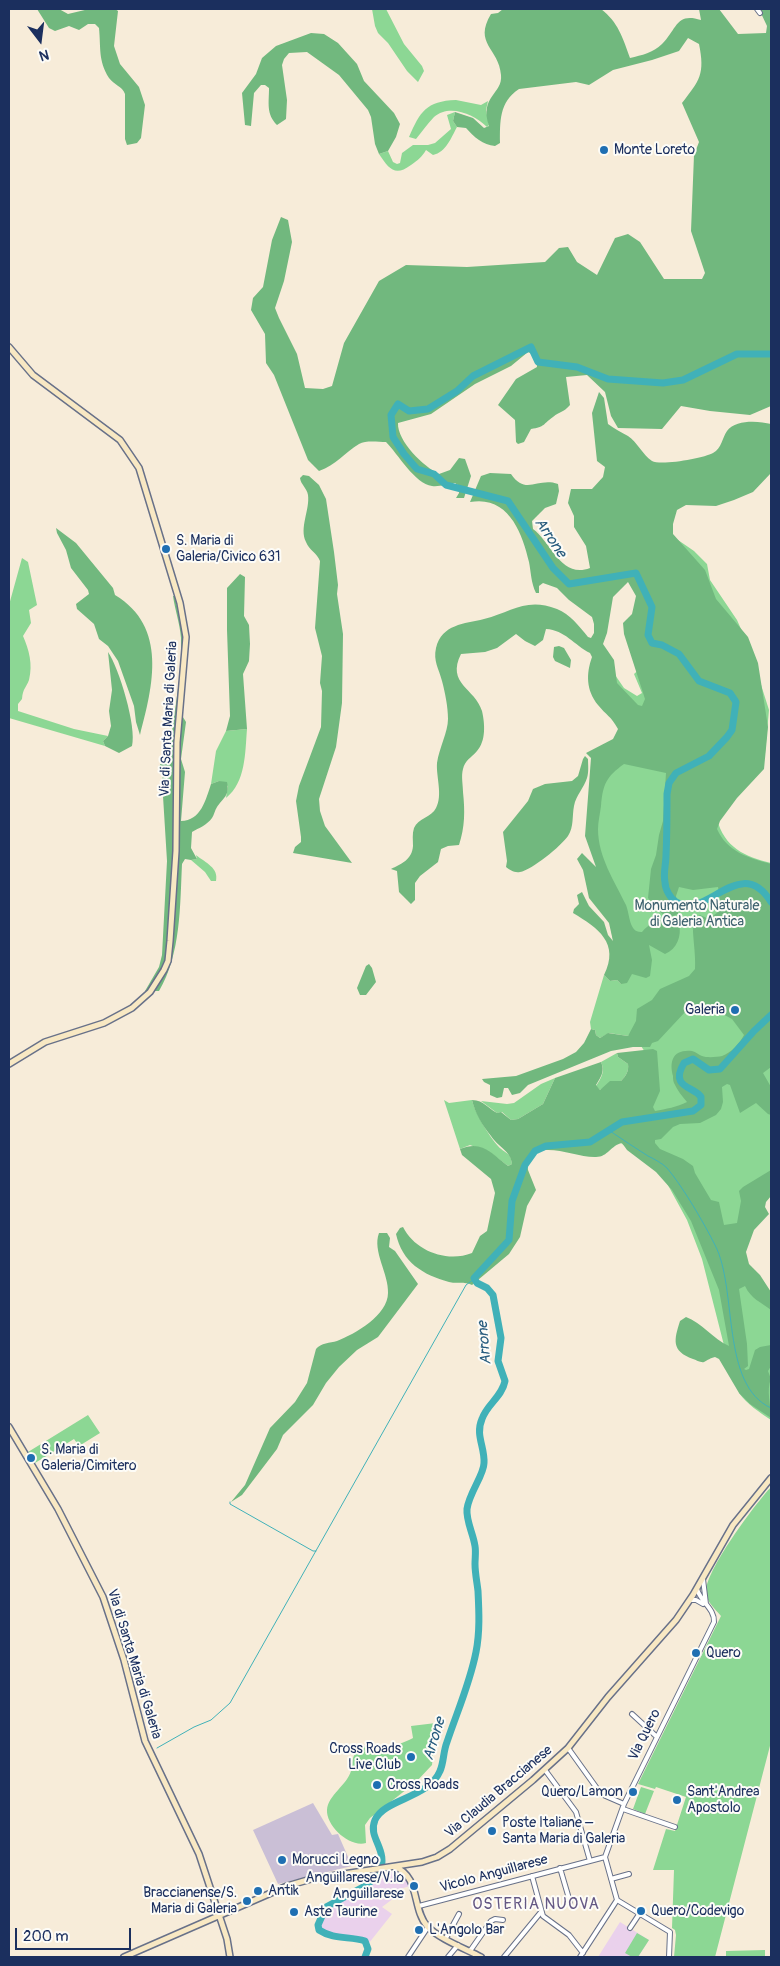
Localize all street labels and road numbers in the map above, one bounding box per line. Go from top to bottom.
street label: Via di Santa Maria di Galeria [157,641,181,797]
street label: Via di Santa Maria di Galeria [103,1587,165,1741]
street label: Via Quero [625,1707,665,1763]
street label: Via Claudia Braccianese [442,1742,556,1842]
street label: Vicolo Anguillarese [438,1852,550,1896]

